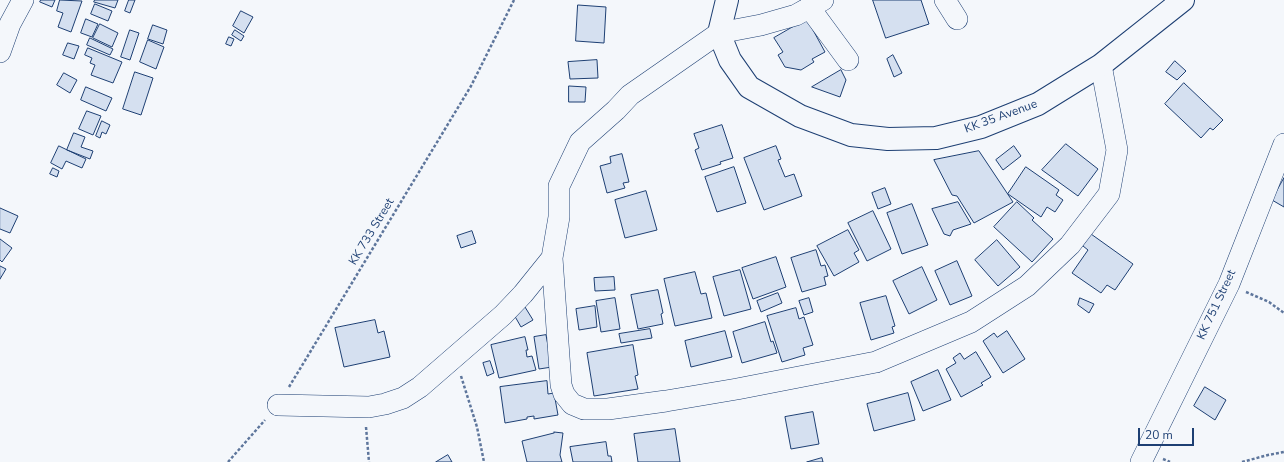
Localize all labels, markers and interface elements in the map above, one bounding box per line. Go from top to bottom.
street label: KK 35 Avenue [963,97,1039,137]
street label: KK 733 Street [346,196,398,268]
street label: KK 751 Street [1195,268,1239,342]
scale bar [1140,420,1196,446]
text: 20 m [1145,427,1173,443]

